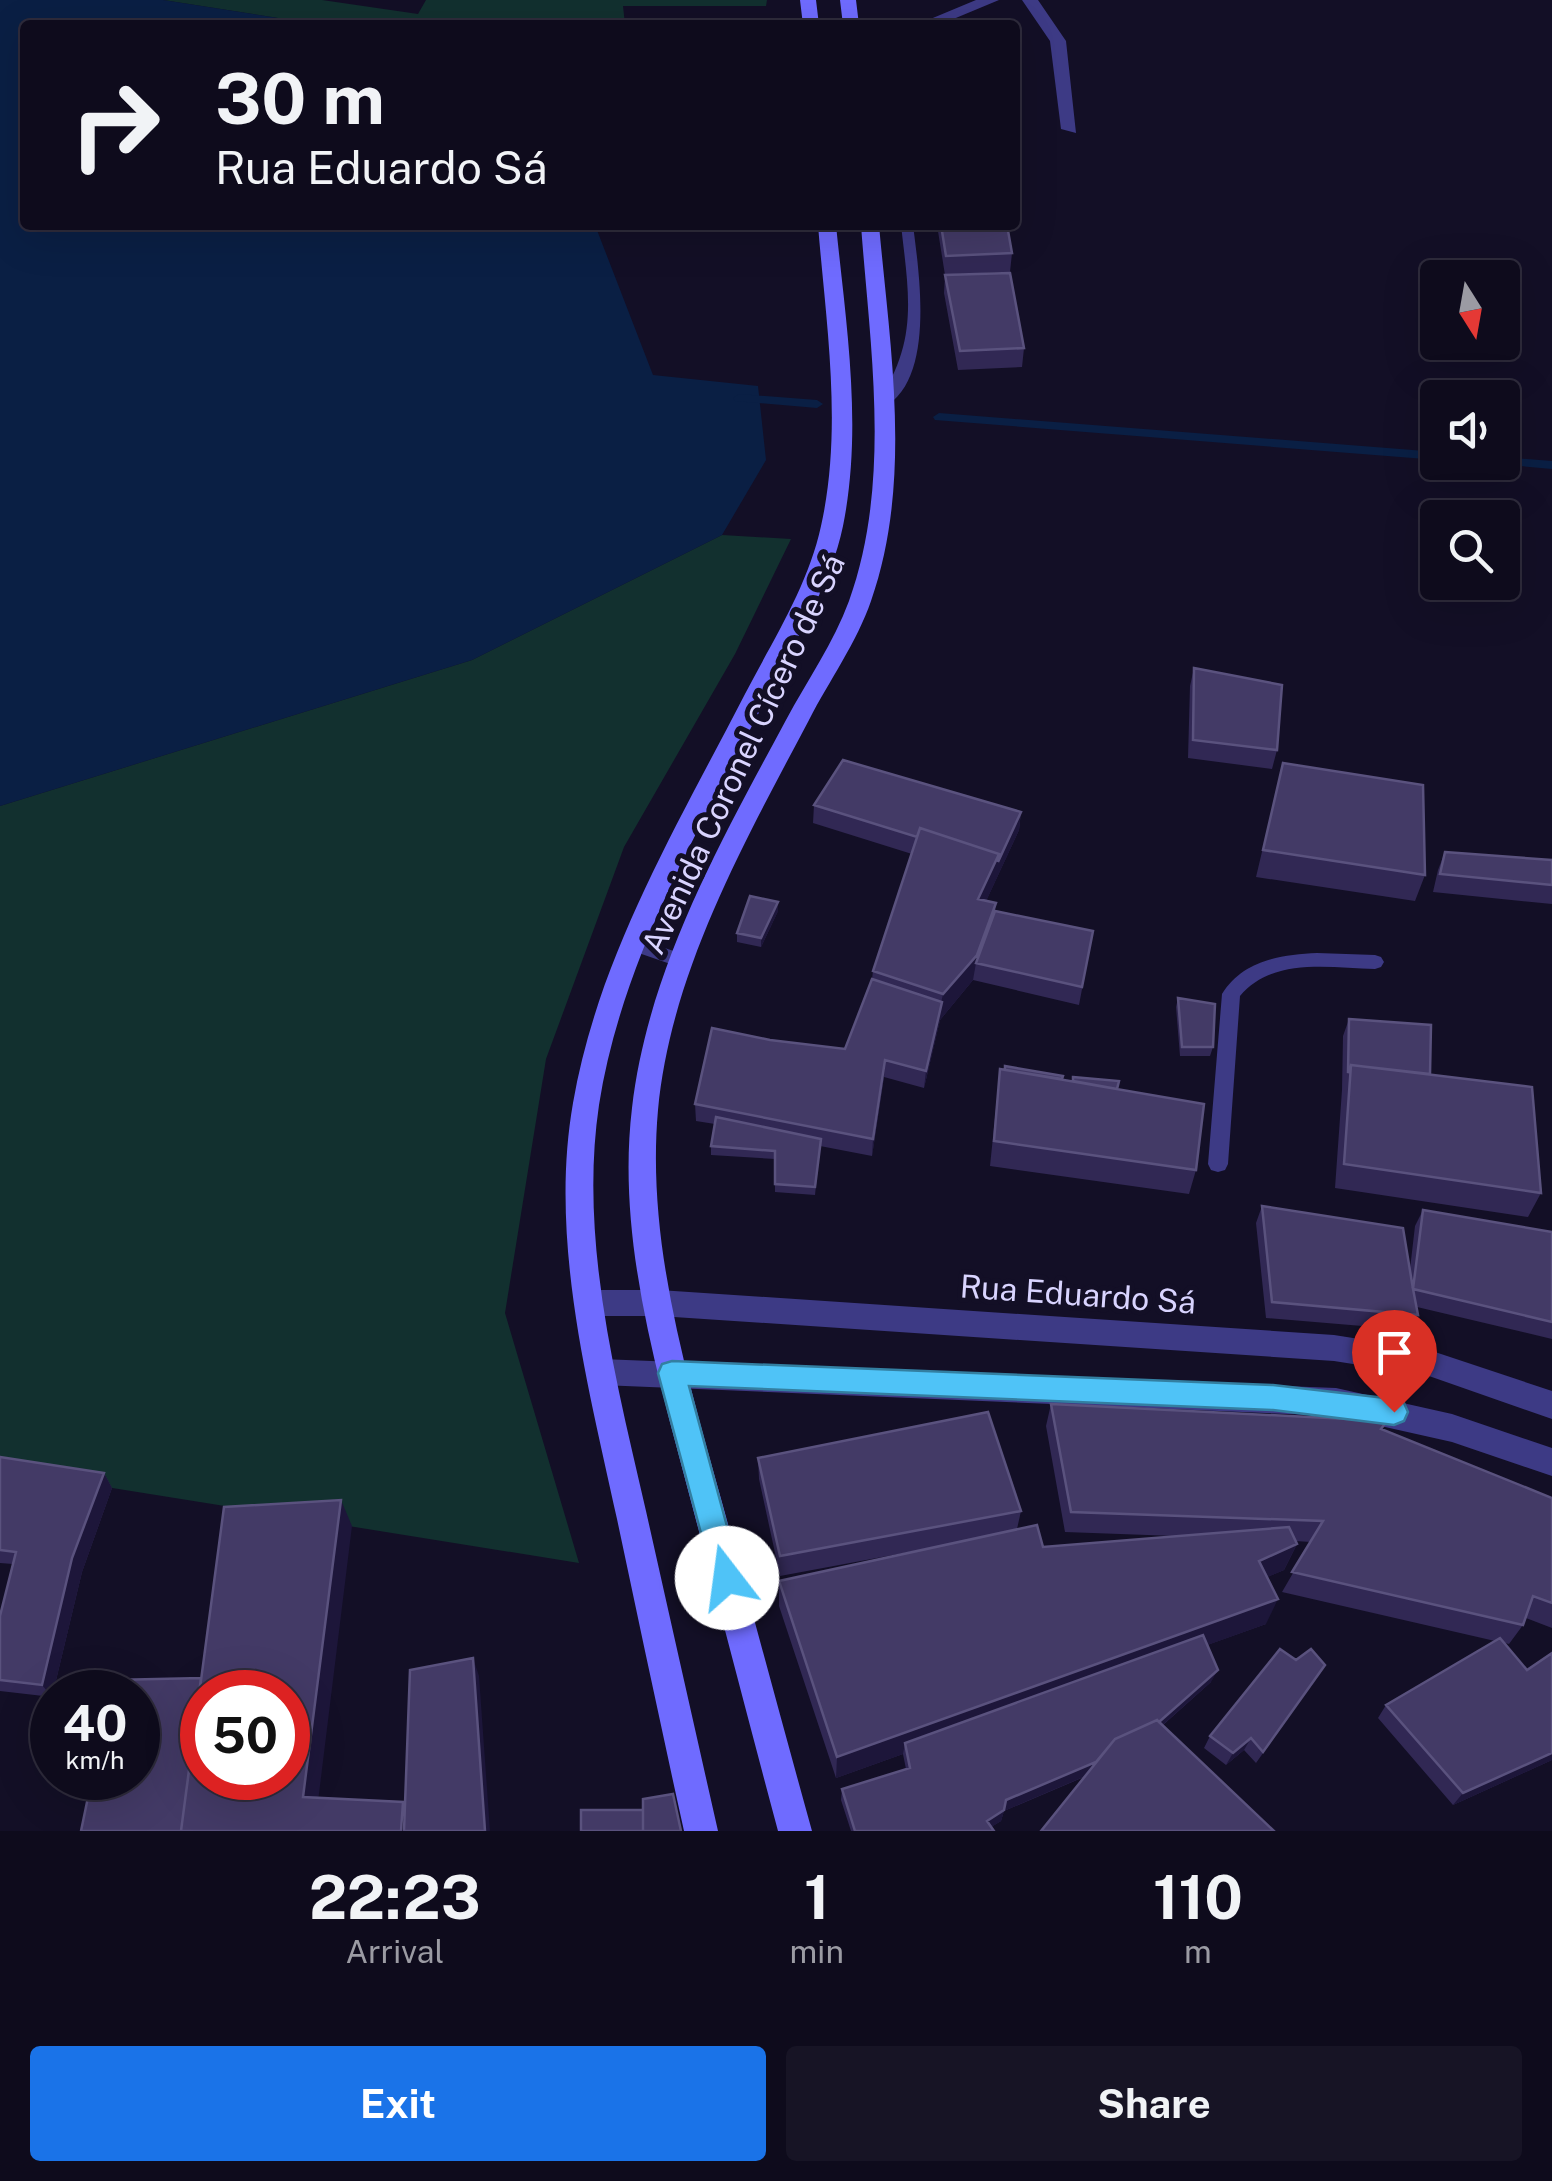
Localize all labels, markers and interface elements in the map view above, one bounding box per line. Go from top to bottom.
text: 30 m [215,57,385,140]
icon: right [50,60,180,190]
text: Rua Eduardo Sá [215,141,548,194]
north arrow [1420,260,1520,360]
map controls [1420,260,1520,600]
button: sound [1420,380,1520,480]
button: search [1420,500,1520,600]
street label: Avenida Coronel Cícero de Sá [634,548,852,960]
street label: Rua Eduardo Sá [959,1267,1197,1321]
pin [1352,1310,1437,1413]
icon: arrive [1367,1325,1422,1380]
position arrow [675,1526,779,1630]
speed limit sign: 50 [180,1670,310,1800]
text: 40 [62,1693,128,1752]
text: km/h [66,1745,124,1775]
text: 22:23 [309,1862,481,1933]
text: 1 [804,1862,830,1933]
text: 110 [1153,1862,1243,1933]
text: Arrival [345,1933,444,1970]
text: min [790,1933,844,1970]
text: m [1184,1933,1212,1970]
button: Exit [30,2046,766,2161]
button: Share [786,2046,1522,2161]

